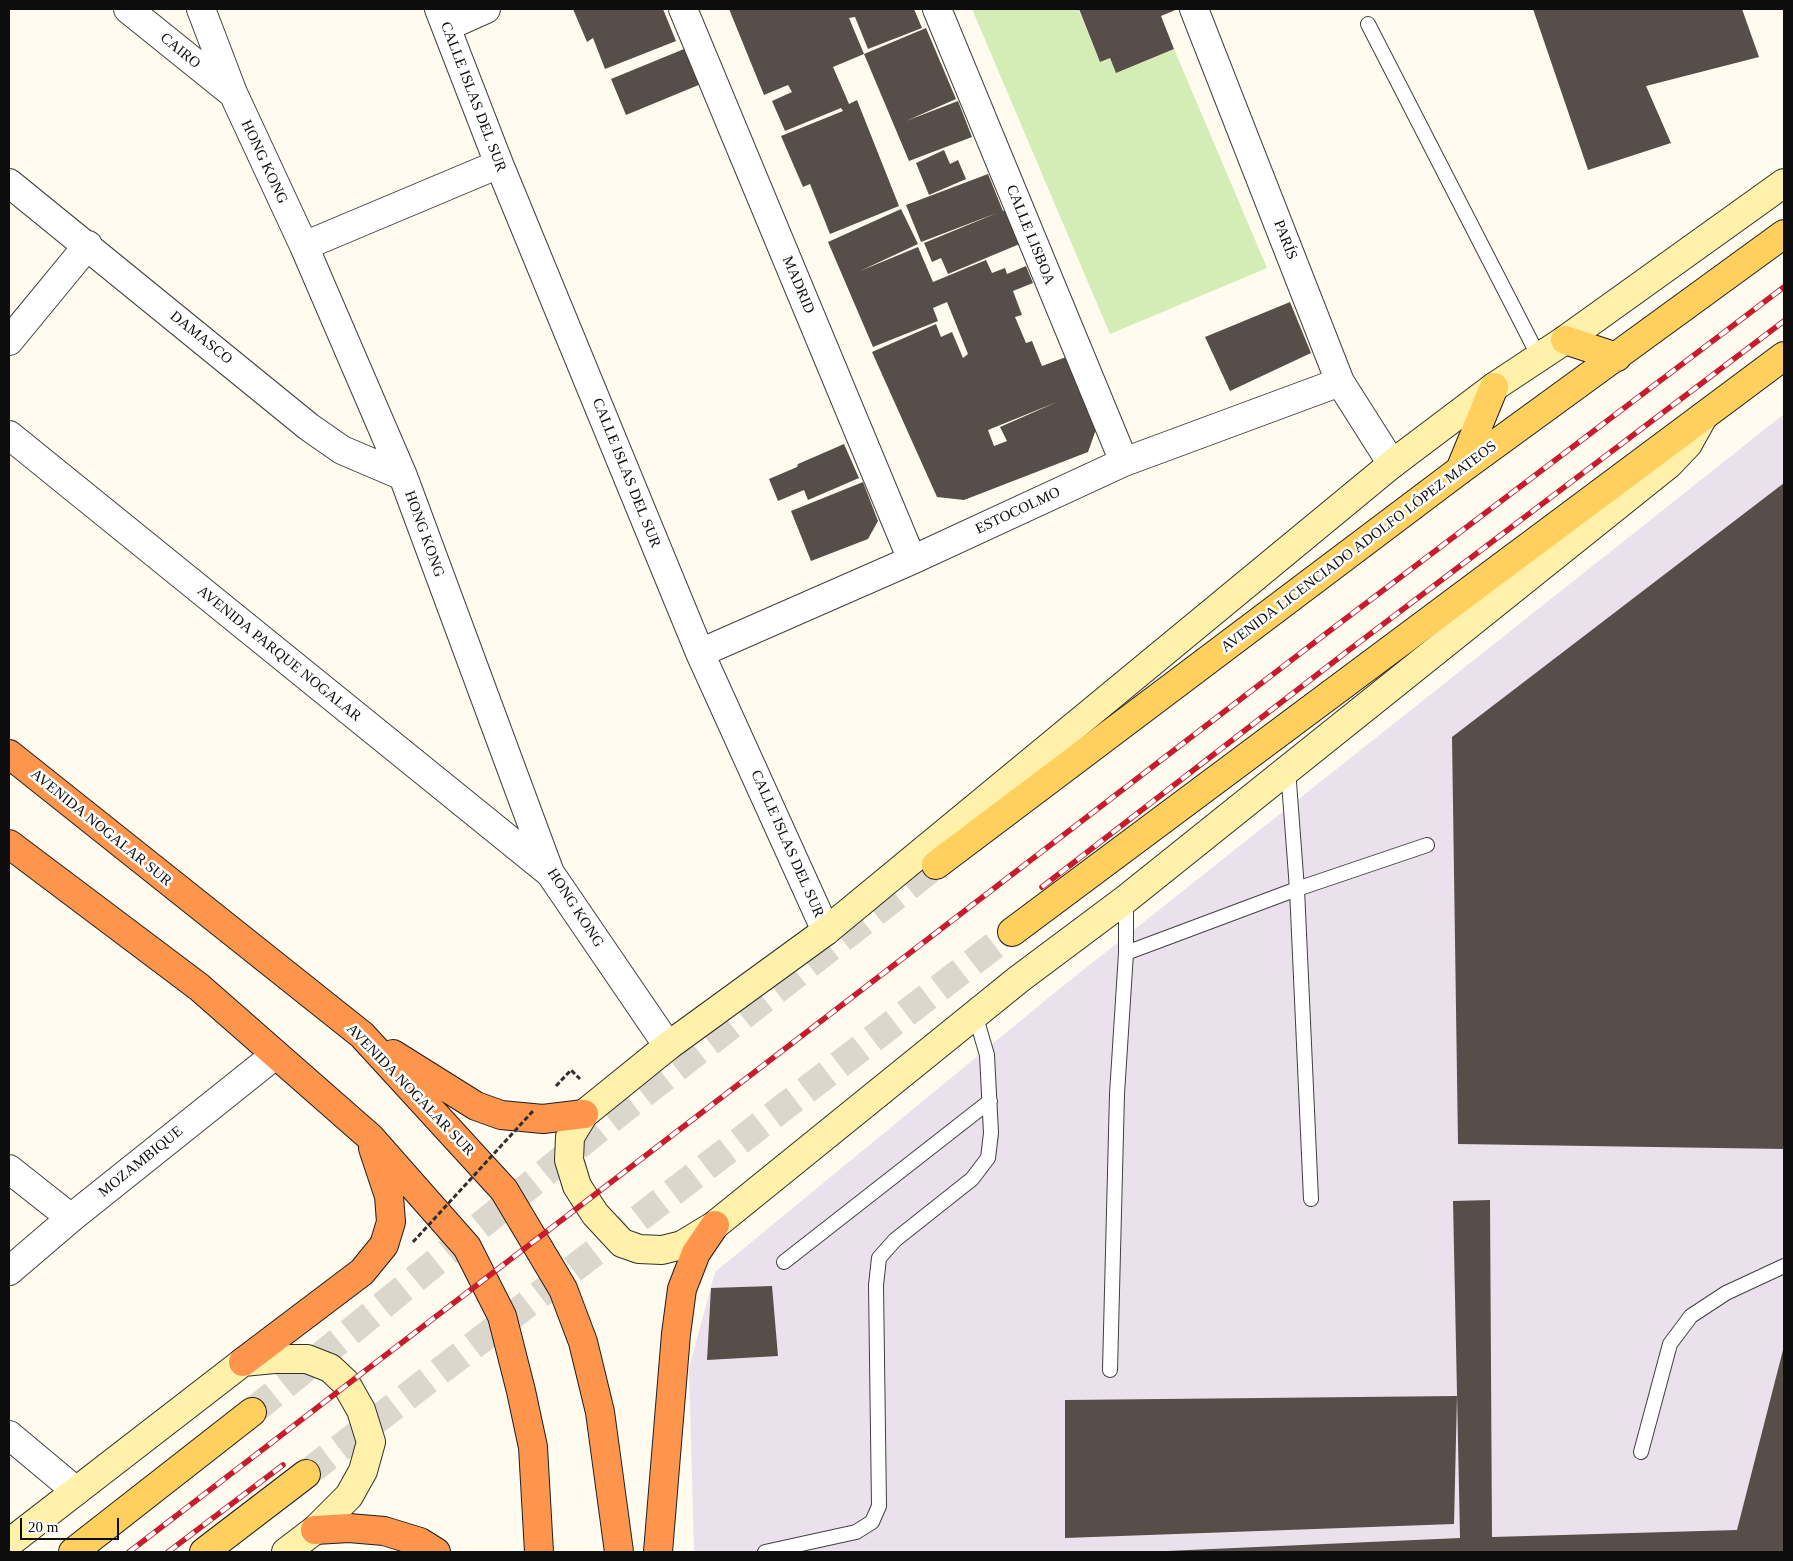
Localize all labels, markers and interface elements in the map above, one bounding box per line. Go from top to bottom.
street label: CALLE ISLAS DEL SUR [436,19,510,175]
street label: CAIRO [156,29,204,73]
street label: HONG KONG [237,117,291,207]
street label: CALLE LISBOA [1002,182,1058,288]
street label: PARÍS [1269,218,1301,262]
street label: MADRID [778,253,818,317]
street label: DAMASCO [166,307,236,369]
street label: CALLE ISLAS DEL SUR [588,396,664,550]
street label: AVENIDA LICENCIADO ADOLFO LÓPEZ MATEOS [1218,437,1500,657]
street label: ESTOCOLMO [973,484,1063,538]
street label: HONG KONG [400,488,448,580]
street label: AVENIDA PARQUE NOGALAR [193,582,365,726]
street label: AVENIDA NOGALAR SUR [27,766,175,890]
street label: CALLE ISLAS DEL SUR [746,767,828,921]
street label: HONG KONG [543,865,607,951]
street label: AVENIDA NOGALAR SUR [342,1020,478,1160]
street label: MOZAMBIQUE [95,1122,187,1202]
scale bar [22,1508,121,1540]
text: 20 m [28,1519,58,1535]

